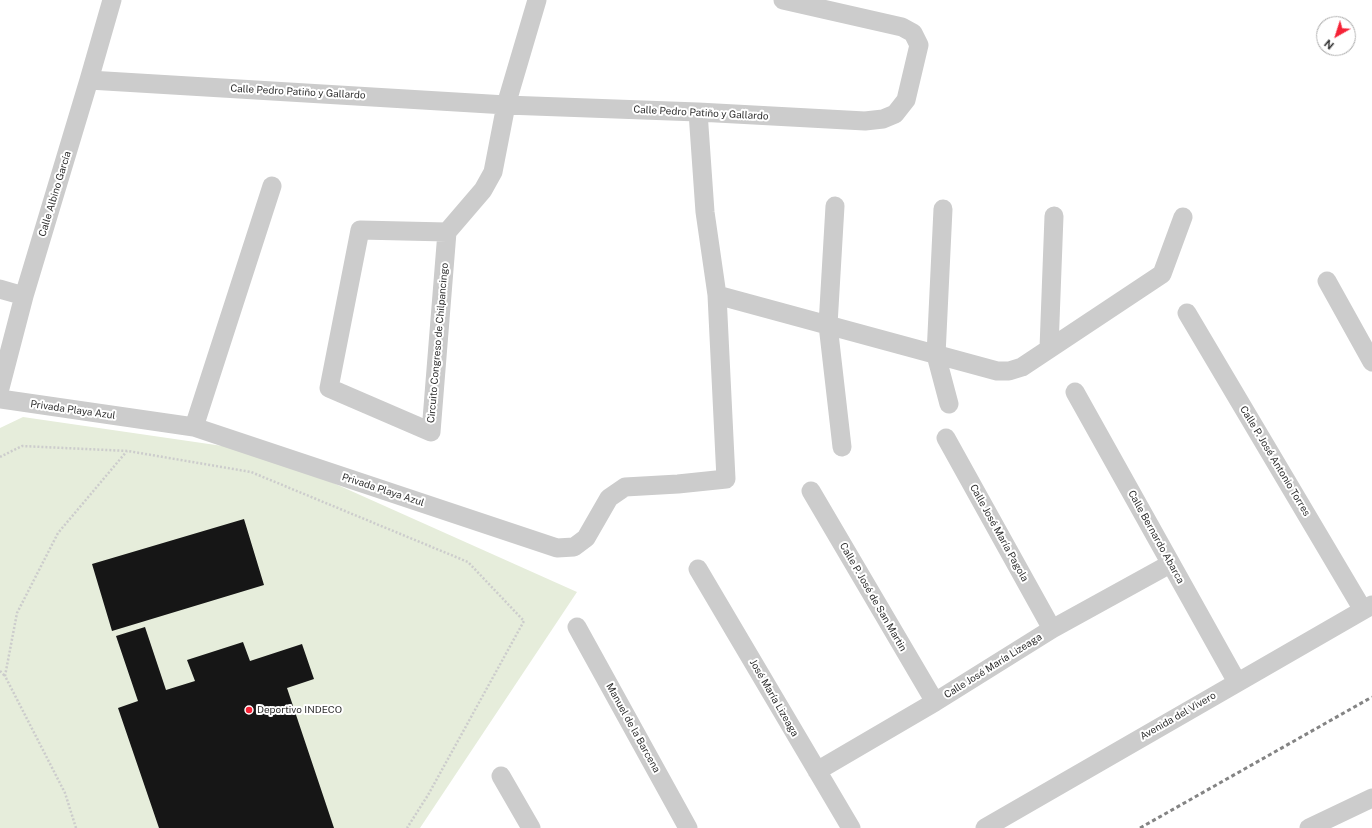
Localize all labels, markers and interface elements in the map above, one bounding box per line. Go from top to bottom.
north arrow [1316,16,1356,56]
text: N [1322,37,1336,52]
street label: Calle Pedro Patiño y Gallardo [230,82,366,102]
street label: Calle Pedro Patiño y Gallardo [633,103,769,123]
street label: Calle Albino García [36,150,74,238]
street label: Circuito Congreso de Chilpancingo [425,262,451,424]
street label: Privada Playa Azul [30,398,116,422]
street label: Calle P. José Antonio Torres [1237,404,1313,518]
street label: Privada Playa Azul [340,471,426,509]
street label: Calle José María Pagola [967,482,1031,584]
street label: Calle Bernardo Abarca [1125,488,1187,586]
street label: Calle P. José de San Martin [837,541,909,653]
street label: Calle José María Lizeaga [942,631,1044,701]
street label: José María Lizeaga [747,657,801,739]
street label: Manuel de la Barcena [603,681,663,775]
street label: Avenida del Vivero [1138,689,1218,743]
place label: Deportivo INDECO [257,704,342,716]
marker: Deportivo INDECO [244,705,254,715]

